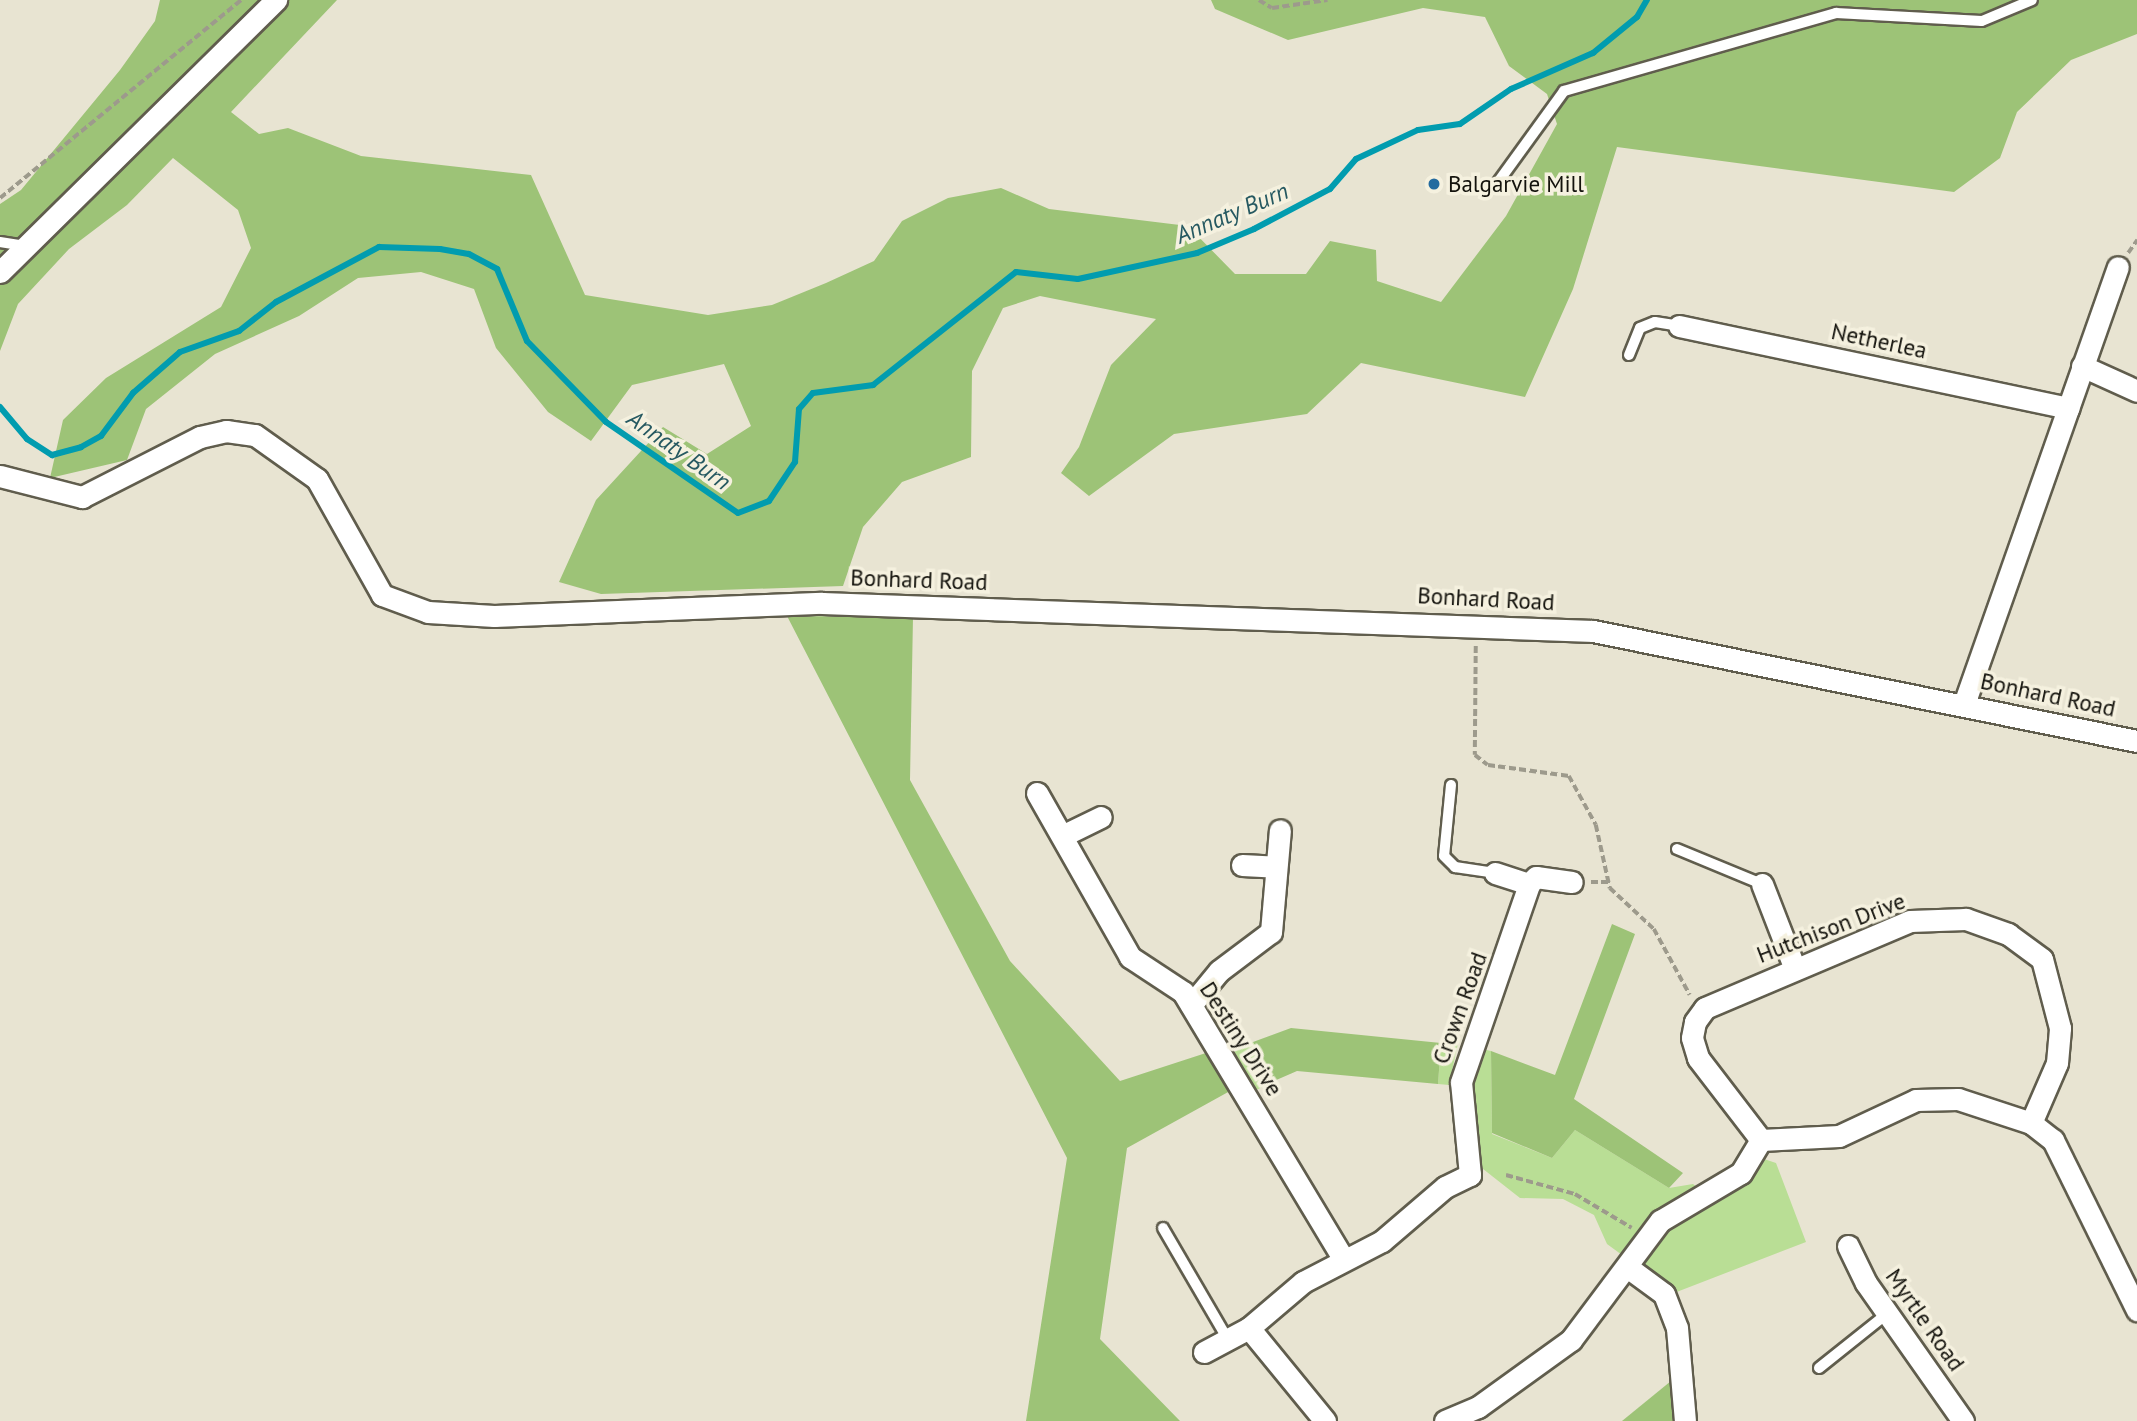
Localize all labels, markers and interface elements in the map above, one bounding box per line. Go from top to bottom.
place label: Balgarvie Mill [1448,170,1584,198]
water label: Annaty Burn [1171,176,1293,250]
marker: Balgarvie Mill [1426,176,1442,192]
street label: Netherlea [1829,317,1929,365]
water label: Annaty Burn [621,404,737,496]
street label: Bonhard Road [850,564,988,596]
street label: Bonhard Road [1417,582,1555,616]
street label: Bonhard Road [1978,667,2118,723]
street label: Hutchison Drive [1753,887,1909,969]
street label: Crown Road [1427,948,1493,1068]
street label: Destiny Drive [1194,976,1288,1102]
street label: Myrtle Road [1880,1264,1970,1376]

